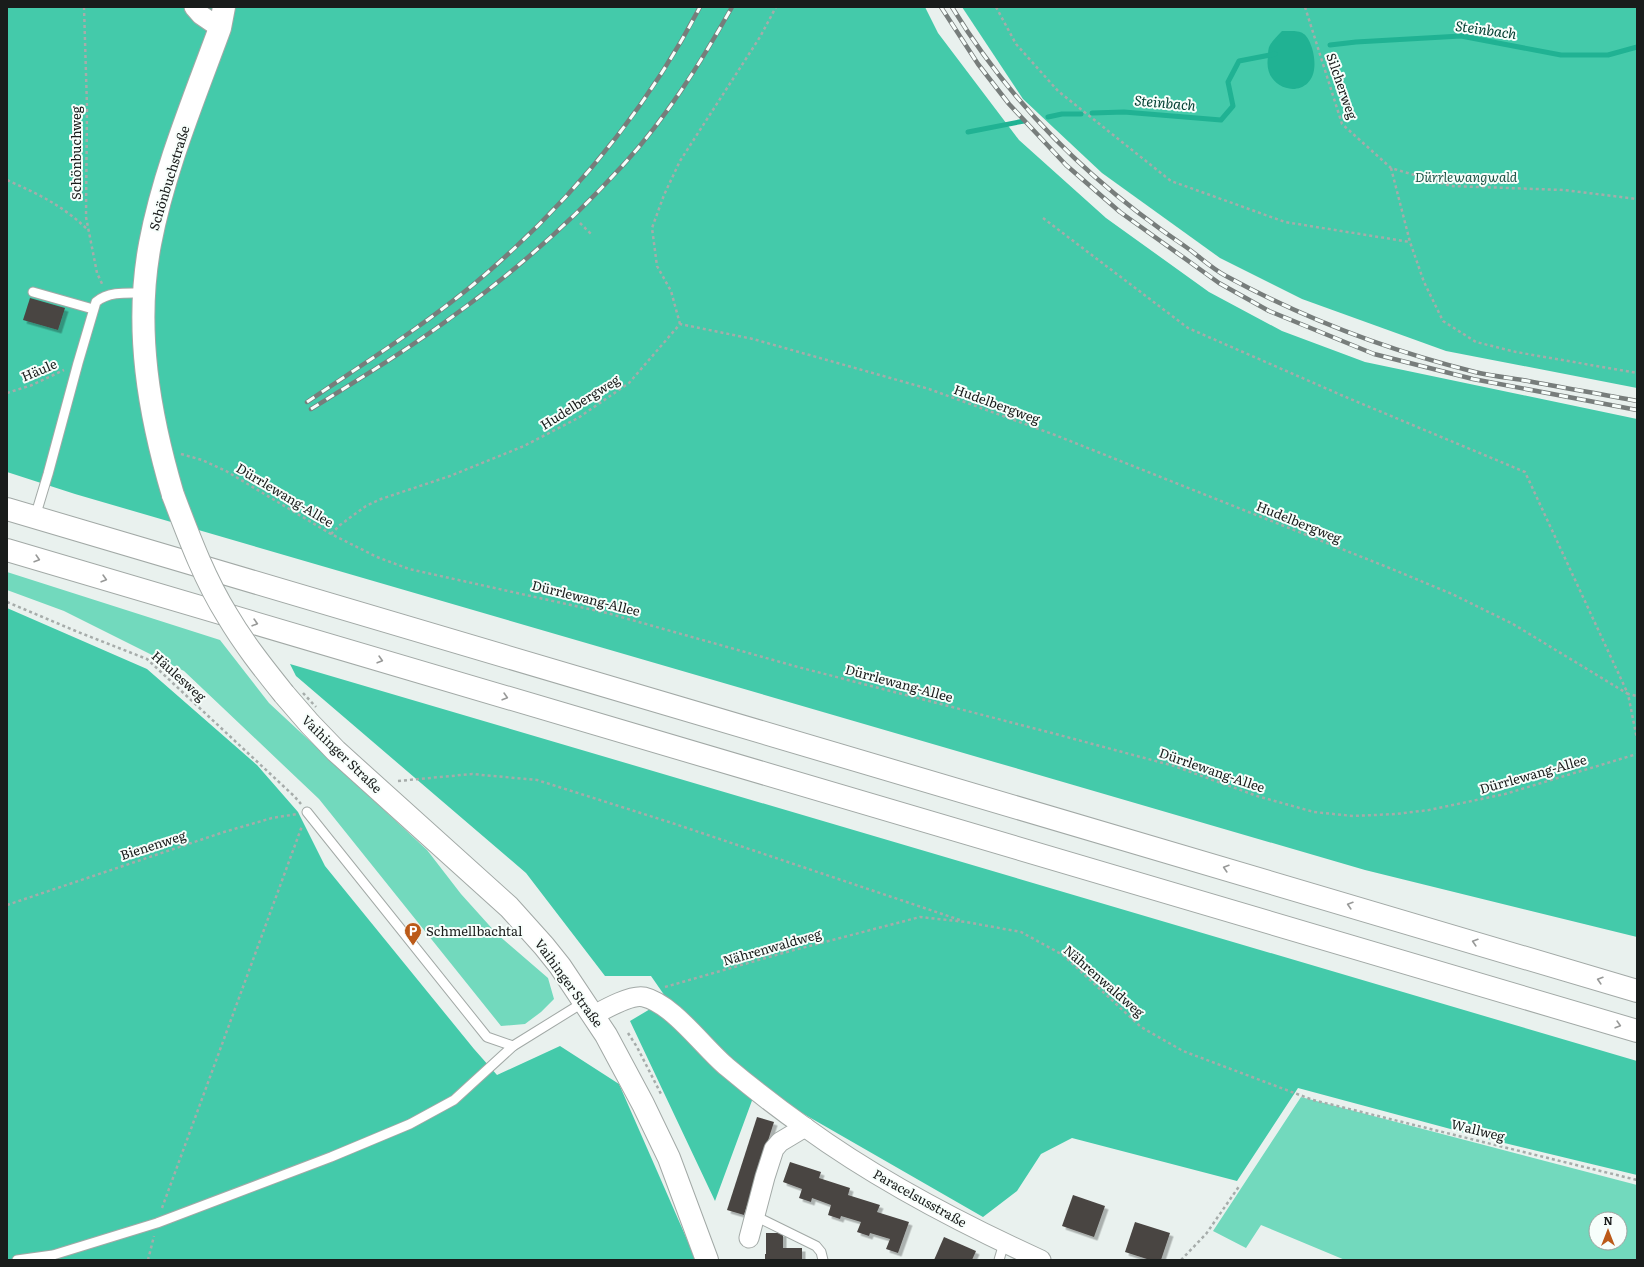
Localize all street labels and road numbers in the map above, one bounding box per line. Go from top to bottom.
street label: Silcherweg [1322,50,1363,122]
street label: Schönbuchweg [66,105,85,200]
street label: Schönbuchstraße [144,123,194,233]
street label: Häule [18,354,60,385]
street label: Hudelbergweg [536,369,624,434]
street label: Hudelbergweg [951,379,1044,428]
street label: Dürrlewang-Allee [233,458,338,531]
street label: Hudelbergweg [1254,496,1345,548]
street label: Dürrlewang-Allee [530,575,642,620]
street label: Häulesweg [148,646,211,706]
street label: Dürrlewang-Allee [843,659,955,706]
street label: Vaihinger Straße [298,710,387,797]
street label: Dürrlewang-Allee [1157,743,1268,797]
street label: Dürrlewang-Allee [1477,749,1589,798]
street label: Bienenweg [118,825,189,864]
street label: Nährenwaldweg [720,923,824,970]
street label: Vaihinger Straße [531,935,608,1031]
street label: Nährenwaldweg [1060,940,1149,1022]
street label: Wallweg [1449,1114,1508,1146]
street label: Paracelsusstraße [870,1164,971,1231]

